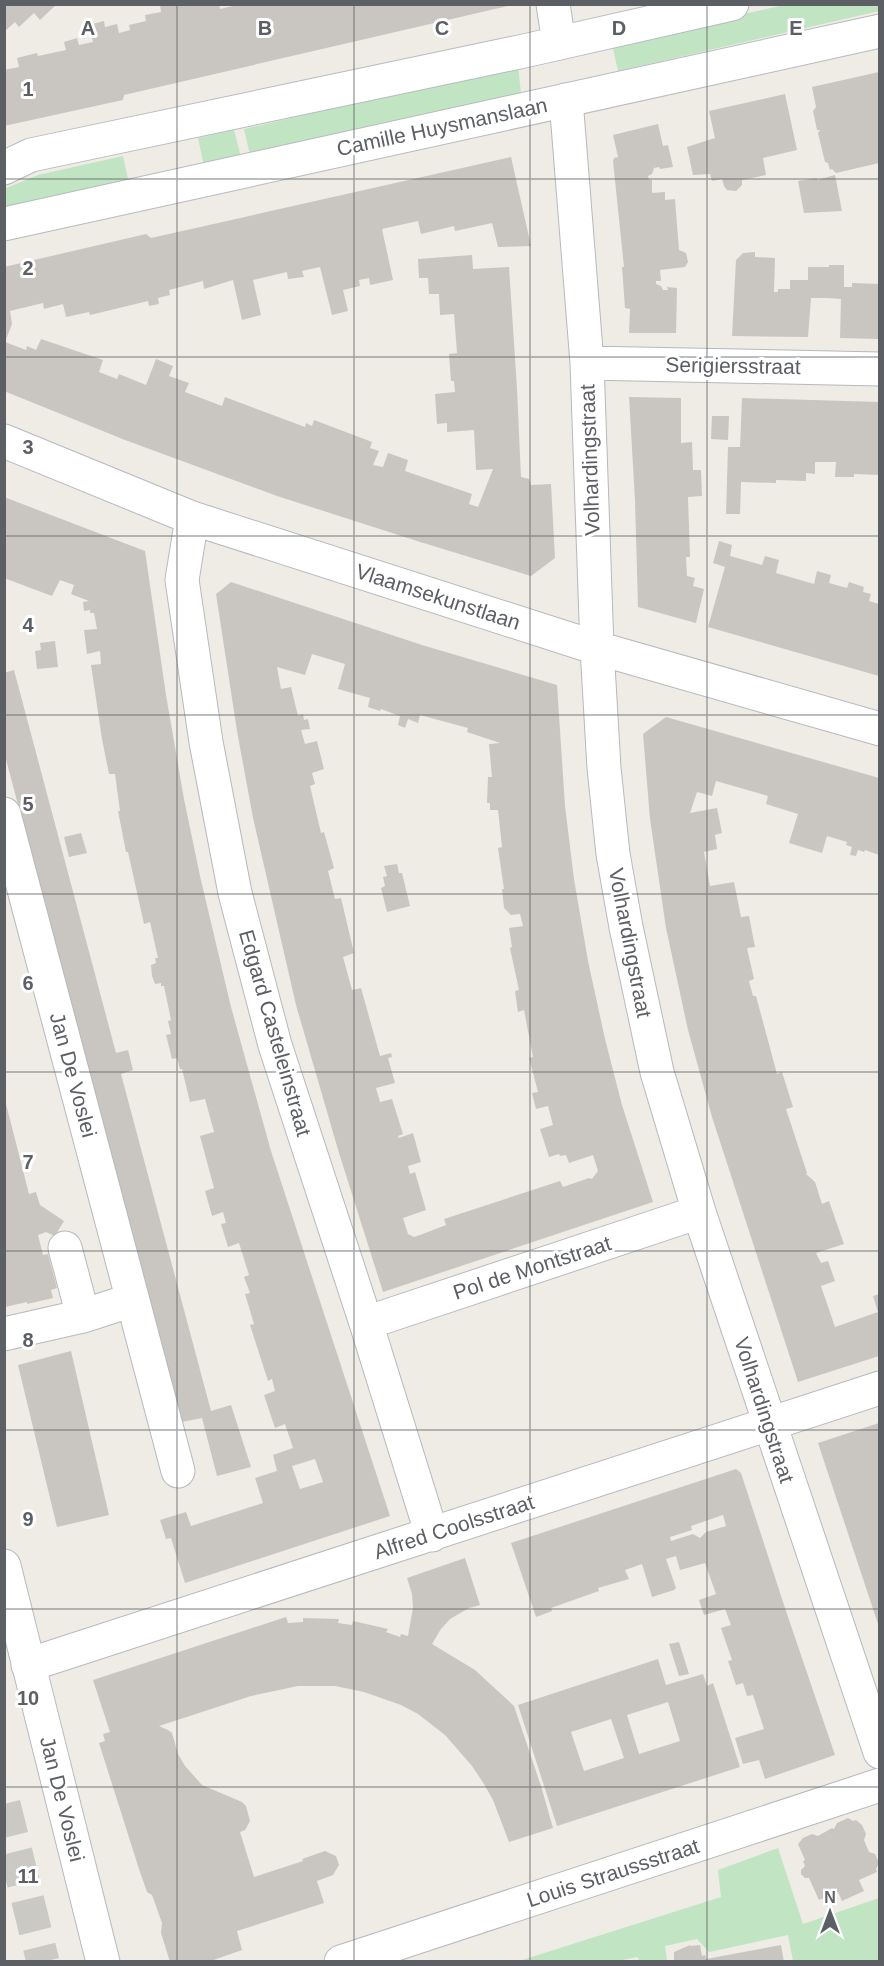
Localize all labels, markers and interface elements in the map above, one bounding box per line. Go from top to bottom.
text: A [81,17,95,39]
text: B [258,17,272,39]
text: C [435,17,449,39]
text: D [612,17,626,39]
text: E [789,17,803,39]
text: 1 [22,78,34,100]
street label: Camille Huysmanslaan [334,93,549,160]
text: 2 [22,257,34,279]
street label: Serigiersstraat [665,353,801,378]
street label: Volhardingstraat [575,384,604,536]
text: 3 [22,436,34,458]
street label: Vlaamsekunstlaan [353,559,523,634]
text: 4 [22,614,34,636]
text: 5 [22,793,34,815]
street label: Volhardingstraat [605,866,656,1020]
street label: Edgard Casteleinstraat [235,927,316,1139]
text: 6 [22,972,34,994]
street label: Jan De Voslei [46,1010,101,1140]
text: 7 [22,1151,34,1173]
street label: Pol de Montstraat [450,1231,614,1304]
text: 8 [22,1329,34,1351]
street label: Volhardingstraat [730,1334,799,1486]
street label: Alfred Coolsstraat [371,1490,537,1563]
text: 9 [22,1508,34,1530]
text: 10 [17,1687,39,1709]
street label: Jan De Voslei [36,1734,89,1864]
street label: Louis Straussstraat [524,1834,702,1911]
text: 11 [17,1865,39,1887]
north arrow [800,1882,860,1942]
text: N [824,1889,836,1906]

